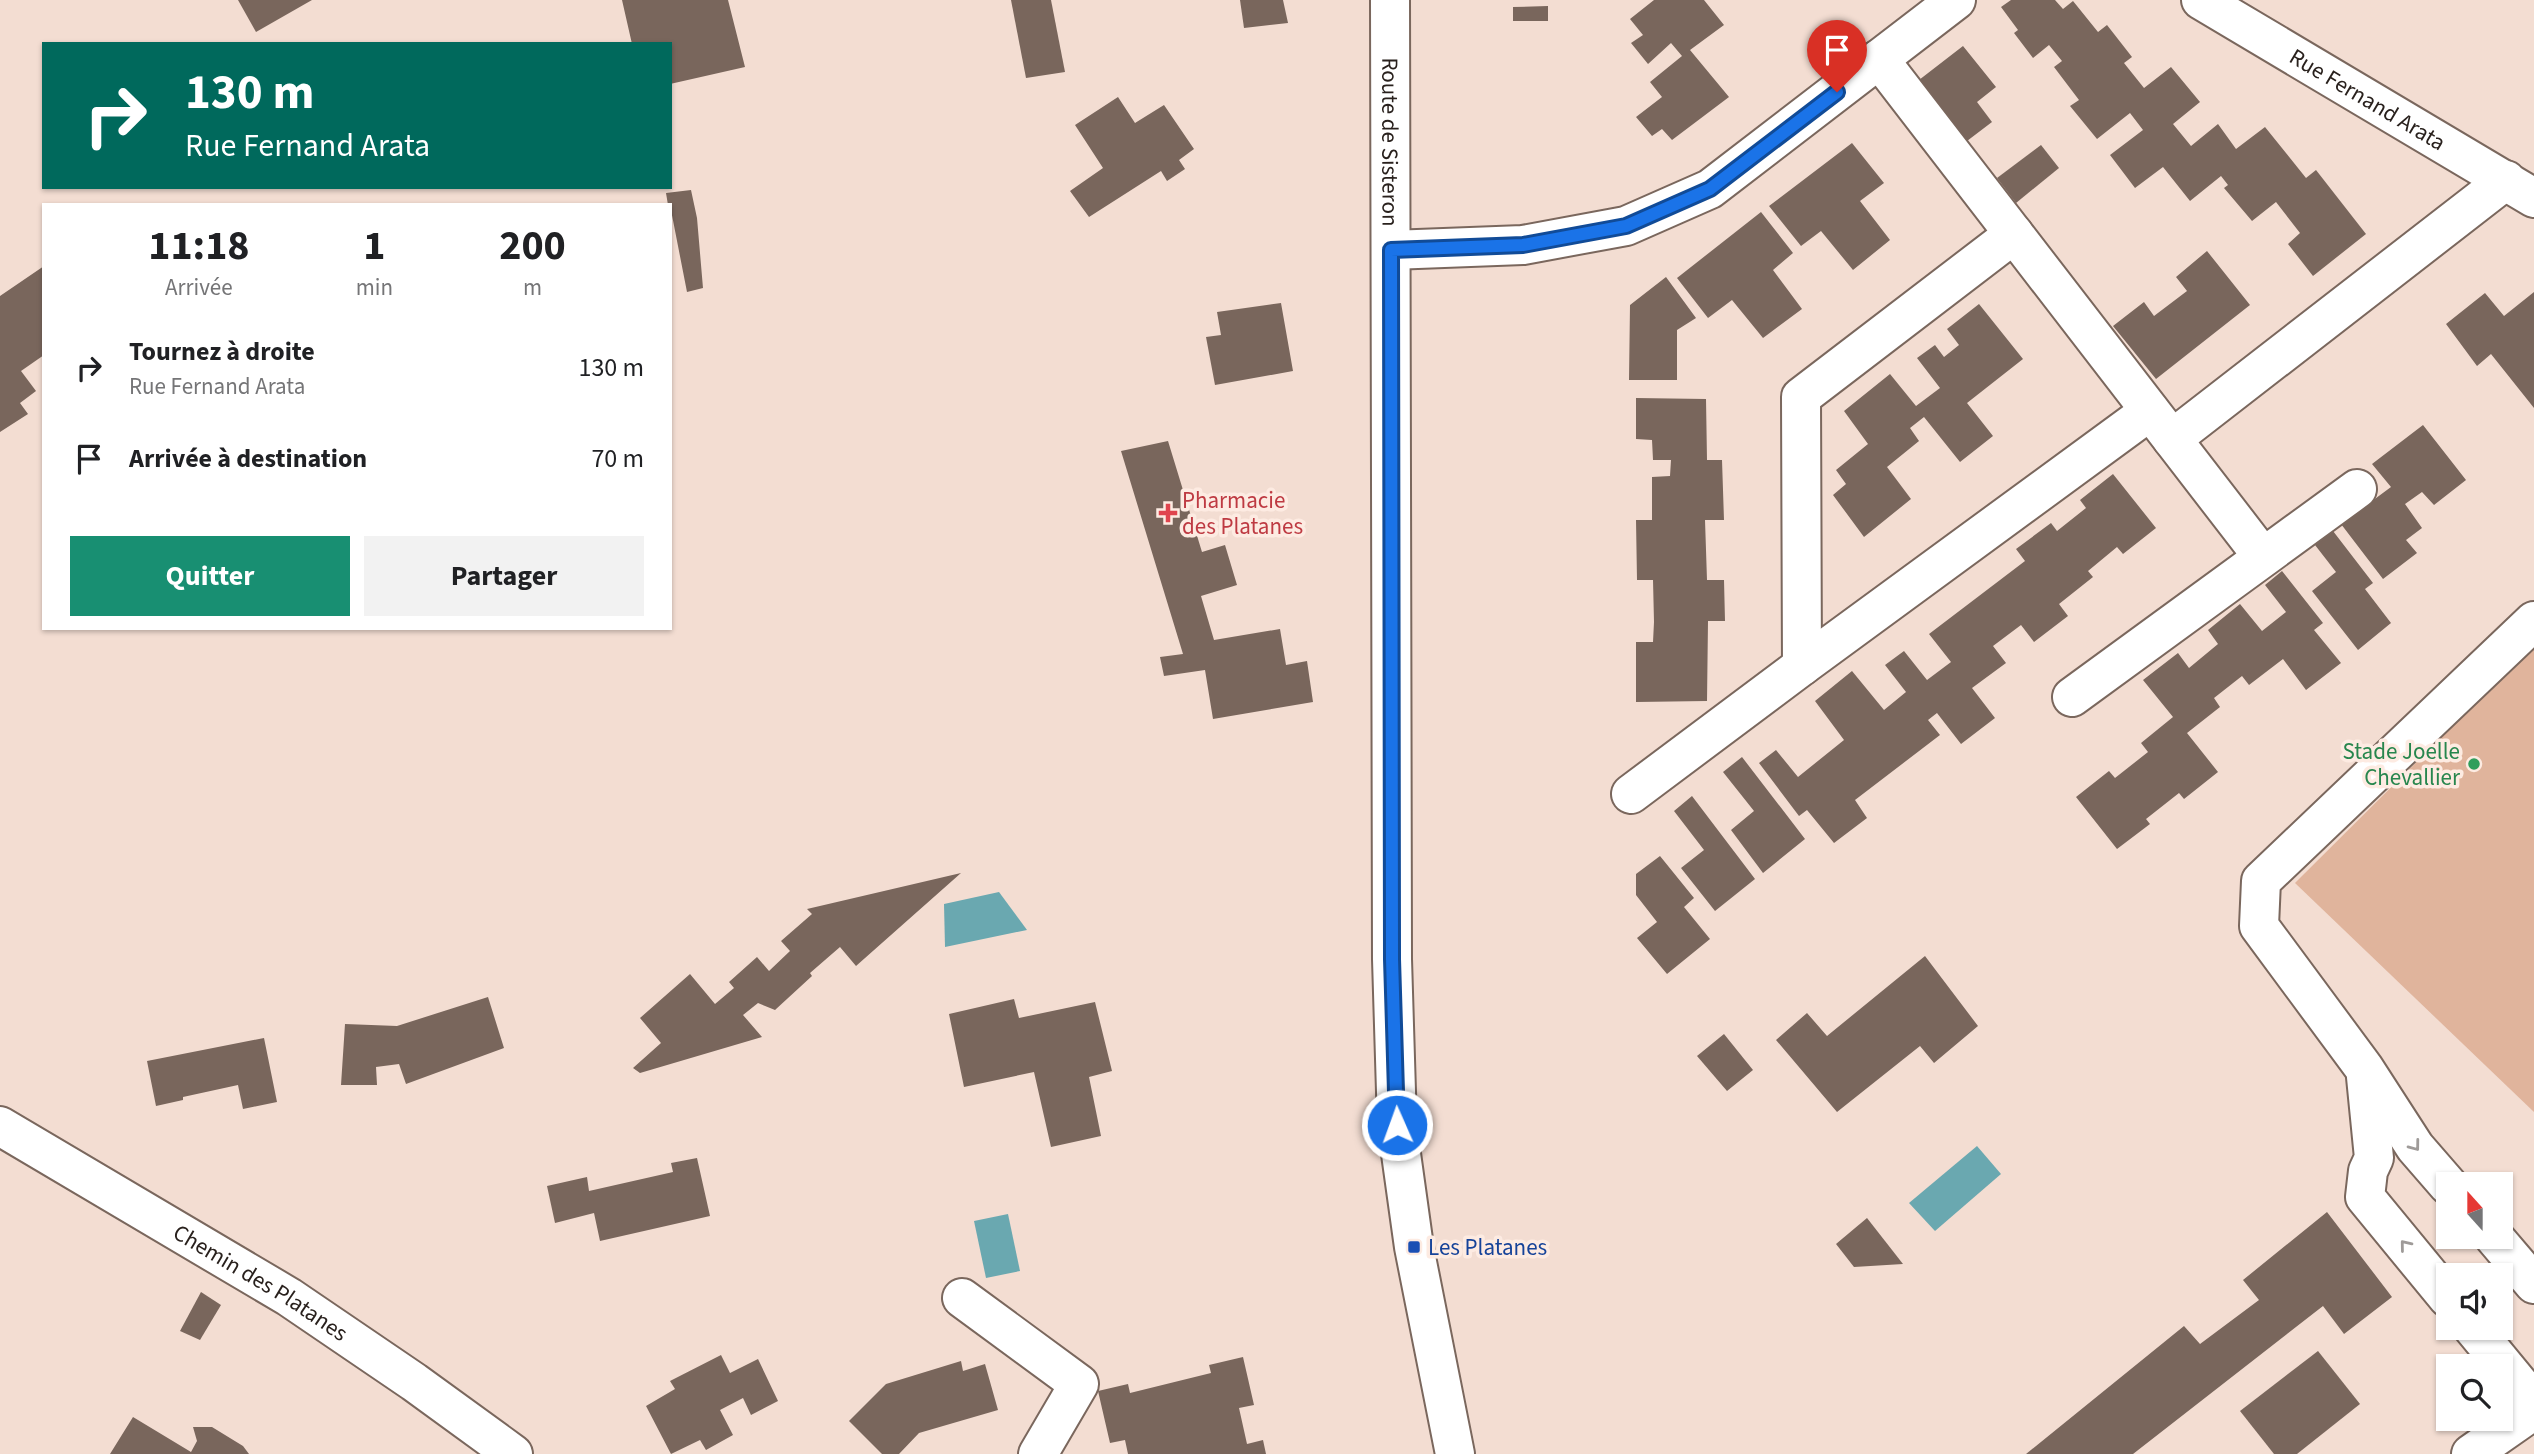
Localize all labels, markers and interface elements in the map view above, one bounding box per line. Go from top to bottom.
pin [1807,20,1867,92]
icon: arrive [1818,31,1856,69]
street label: Rue Fernand Arata [2284,40,2452,158]
street label: Route de Sisteron [1374,57,1407,227]
text: 130 m [185,58,314,128]
icon: right [70,70,161,161]
text: Rue Fernand Arata [185,123,430,169]
text: 11:18 [148,216,250,276]
text: 1 [363,216,385,276]
text: 200 [499,216,566,276]
text: Arrivée [165,271,233,304]
text: min [356,271,393,304]
text: m [523,271,542,304]
text: Tournez à droite [129,333,315,370]
icon: right [70,349,108,387]
text: 130 m [578,349,644,386]
text: Rue Fernand Arata [129,370,305,403]
icon: arrive [70,440,108,478]
text: Arrivée à destination [129,440,367,477]
text: 70 m [591,440,644,477]
place label: Pharmacie des Platanes [1182,484,1303,543]
marker: Pharmacie des Platanes [1160,505,1176,521]
button: Quitter [70,536,350,616]
button: Partager [364,536,644,616]
place label: Stade Joelle Chevallier [2343,735,2461,794]
marker: Stade Joelle Chevallier [2466,756,2482,772]
position arrow [1360,1088,1434,1162]
one-way arrow [2407,1138,2420,1150]
north arrow [2436,1172,2513,1250]
map controls [2436,1172,2513,1431]
street label: Chemin des Platanes [167,1216,355,1349]
place label: Les Platanes [1428,1231,1547,1264]
marker: Les Platanes [1406,1239,1422,1255]
one-way arrow [2401,1241,2413,1254]
button: sound [2436,1263,2513,1340]
button: search [2436,1354,2513,1431]

